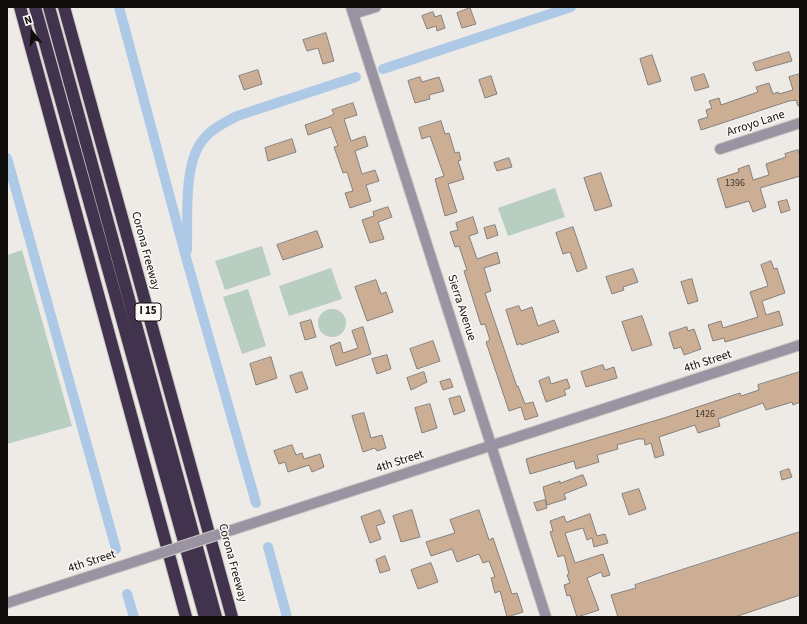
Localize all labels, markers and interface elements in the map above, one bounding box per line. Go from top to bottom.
north arrow [12,12,52,52]
text: N [22,12,34,28]
street label: Arroyo Lane [725,108,787,140]
house number: 1396 [725,178,745,190]
street label: Corona Freeway [128,210,162,292]
street label: Sierra Avenue [444,273,478,343]
road number: I 15 [135,303,161,321]
street label: 4th Street [682,348,734,376]
house number: 1426 [695,409,715,421]
street label: 4th Street [374,448,426,476]
street label: Corona Freeway [215,522,249,604]
street label: 4th Street [66,548,118,576]

